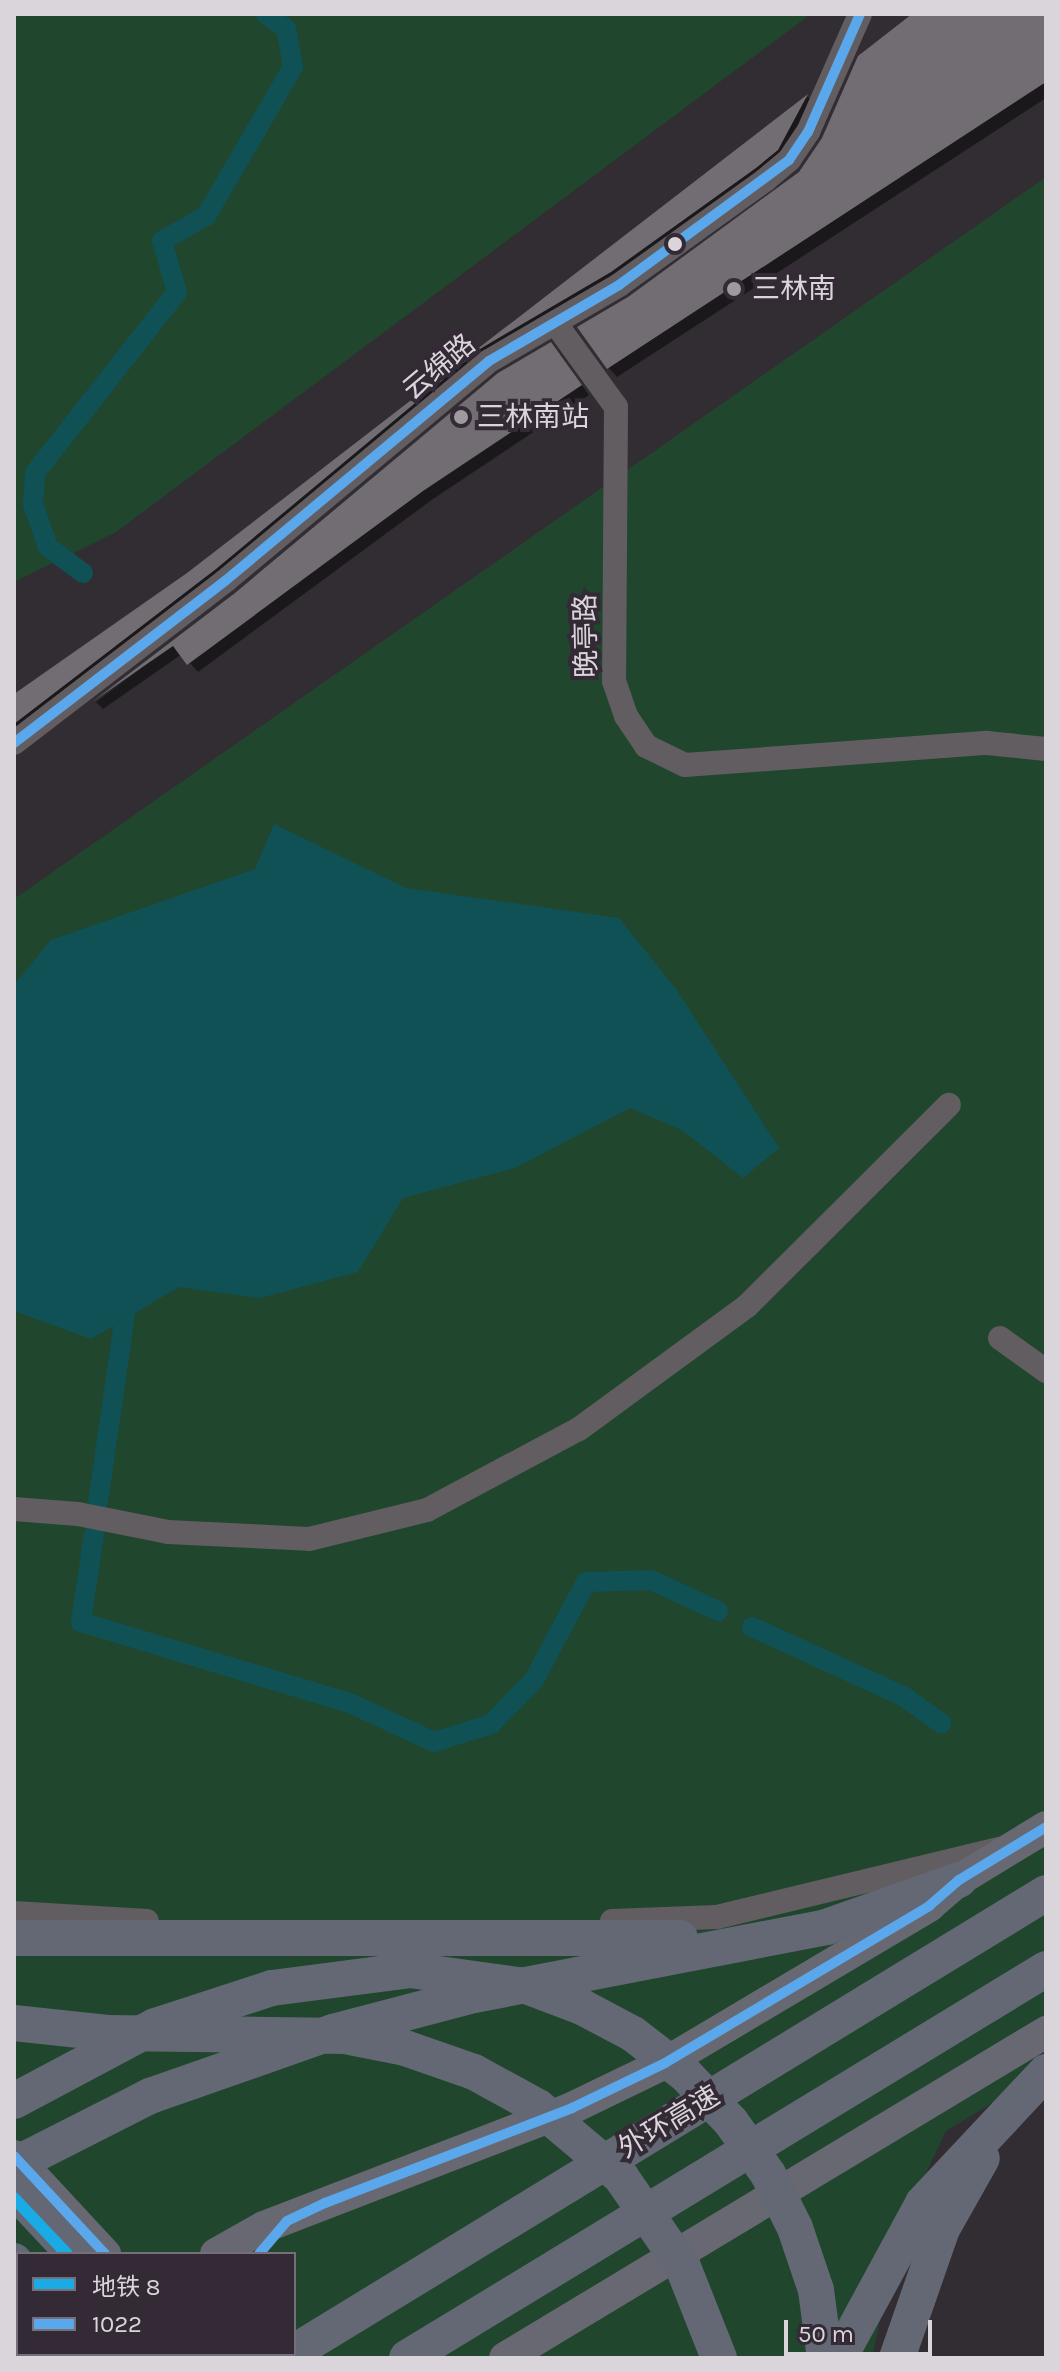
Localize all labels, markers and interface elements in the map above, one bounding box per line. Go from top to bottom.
unlabelled marker [667,236,683,252]
place label: 三林南 [752,272,836,306]
marker: 三林南 [723,278,745,300]
street label: 云绵路 [396,327,482,407]
place label: 三林南站 [477,400,589,434]
marker: 三林南站 [452,408,470,426]
street label: 晚亭路 [568,594,604,678]
street label: 外环高速 [612,2079,726,2165]
legend [16,2252,296,2356]
text: 地铁 8 [92,2273,160,2301]
scale bar [788,2304,936,2354]
text: 1022 [92,2310,142,2338]
text: 50 m [798,2320,854,2348]

